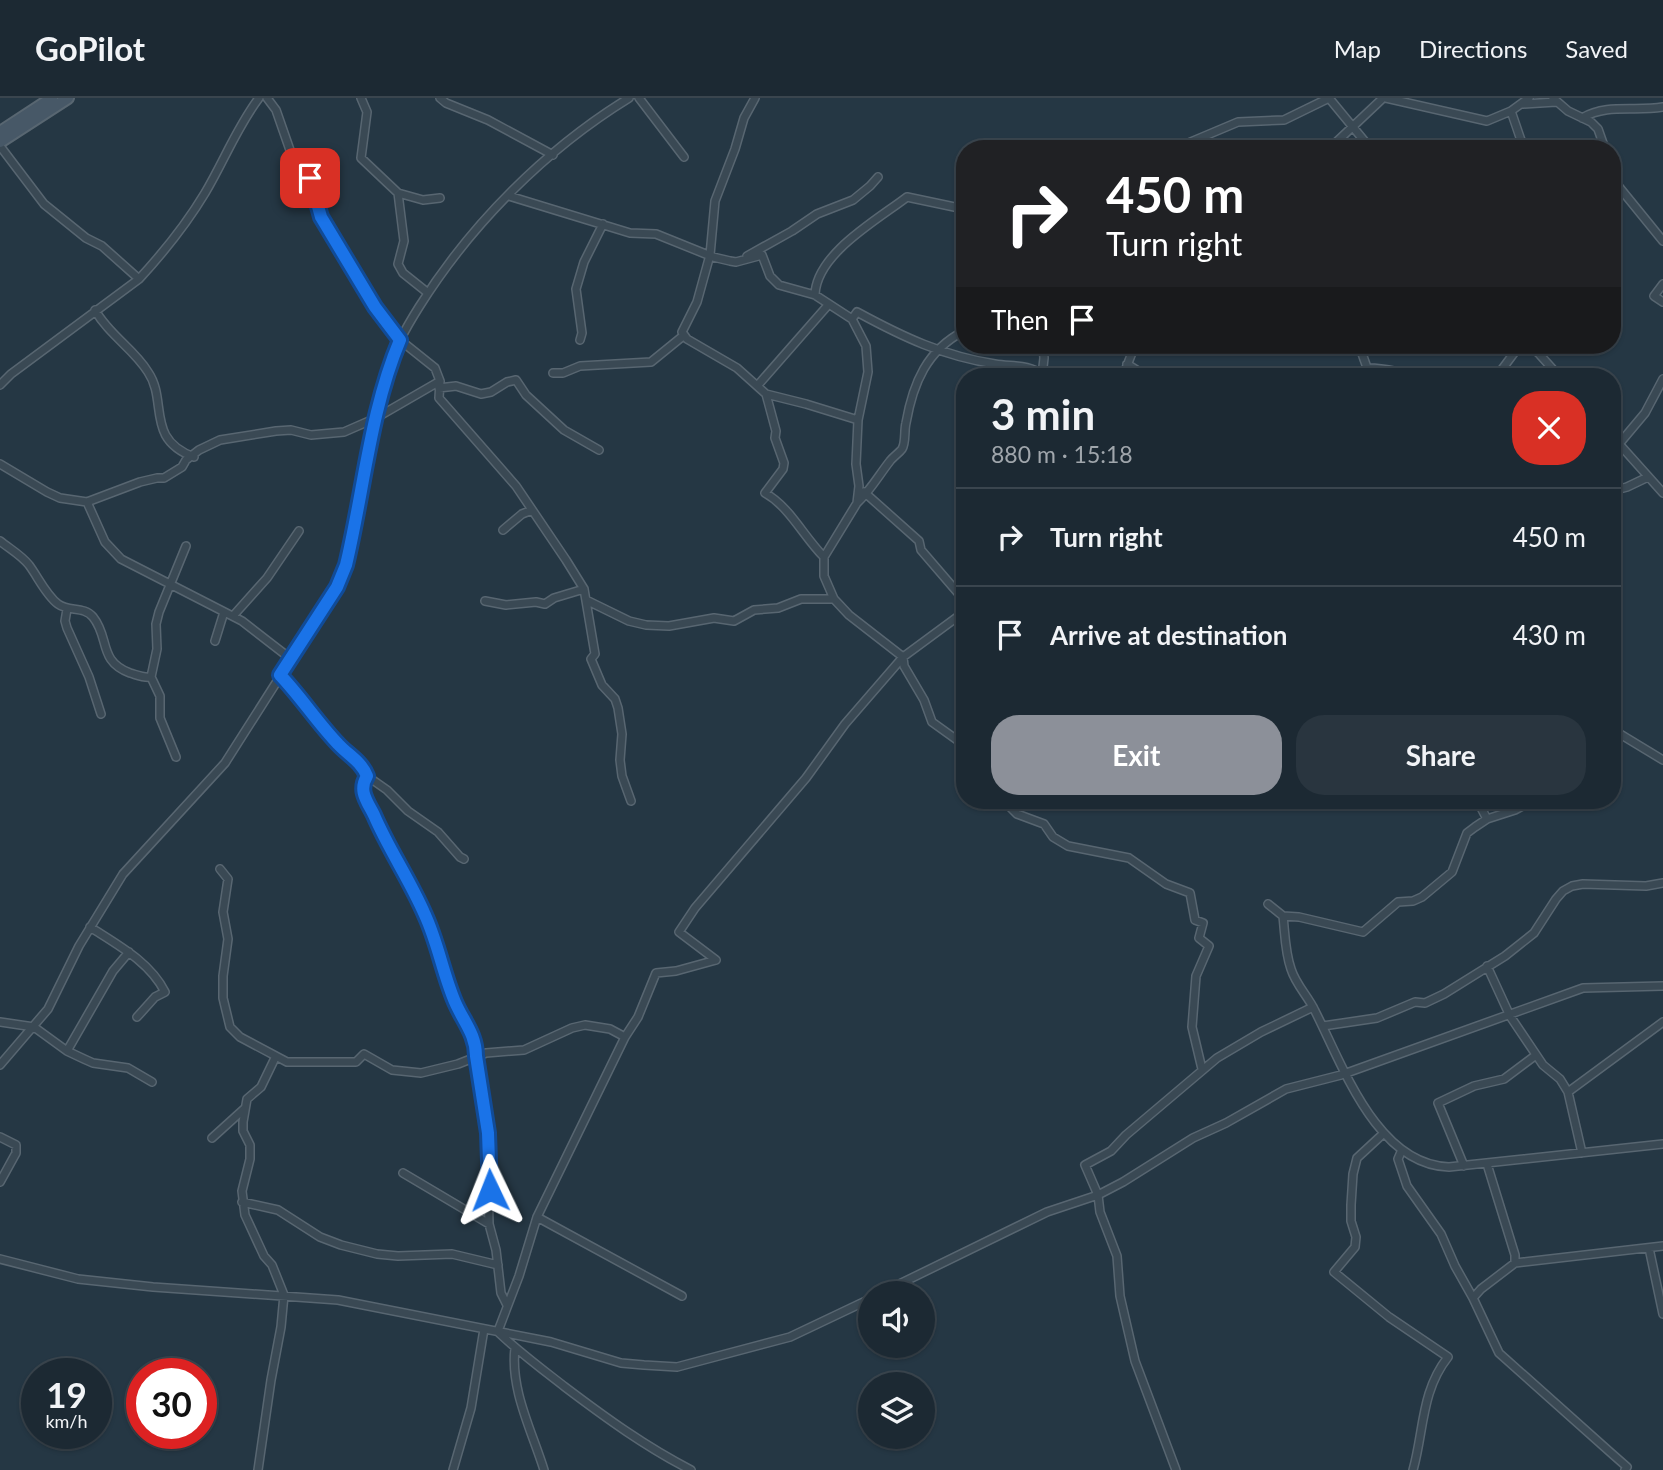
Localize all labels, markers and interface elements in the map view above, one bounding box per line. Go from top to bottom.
text: GoPilot [35,28,145,68]
text: Map [1334,34,1381,63]
text: Directions [1419,34,1527,63]
text: Saved [1565,34,1628,63]
pin [280,148,340,208]
icon: arrive [291,159,329,197]
text: 450 m [1106,165,1244,223]
icon: right [991,168,1082,259]
text: Turn right [1106,224,1242,263]
icon: arrive [1063,301,1101,339]
text: Then [991,304,1049,336]
text: 3 min [991,389,1095,439]
button: close [1512,391,1586,465]
text: 880 m · 15:18 [991,440,1133,468]
icon: right [991,518,1029,556]
text: Turn right [1050,521,1163,553]
text: 450 m [1513,521,1586,553]
icon: arrive [991,616,1029,654]
text: Arrive at destination [1050,619,1287,651]
text: 430 m [1513,619,1586,651]
button: Exit [991,715,1282,795]
button: Share [1296,715,1586,795]
position arrow [453,1153,527,1227]
map controls [858,1281,935,1449]
button: sound [858,1281,935,1358]
speed limit sign: 30 [126,1358,217,1449]
button: layers [858,1372,935,1449]
text: 19 [46,1373,87,1415]
text: km/h [45,1410,88,1432]

